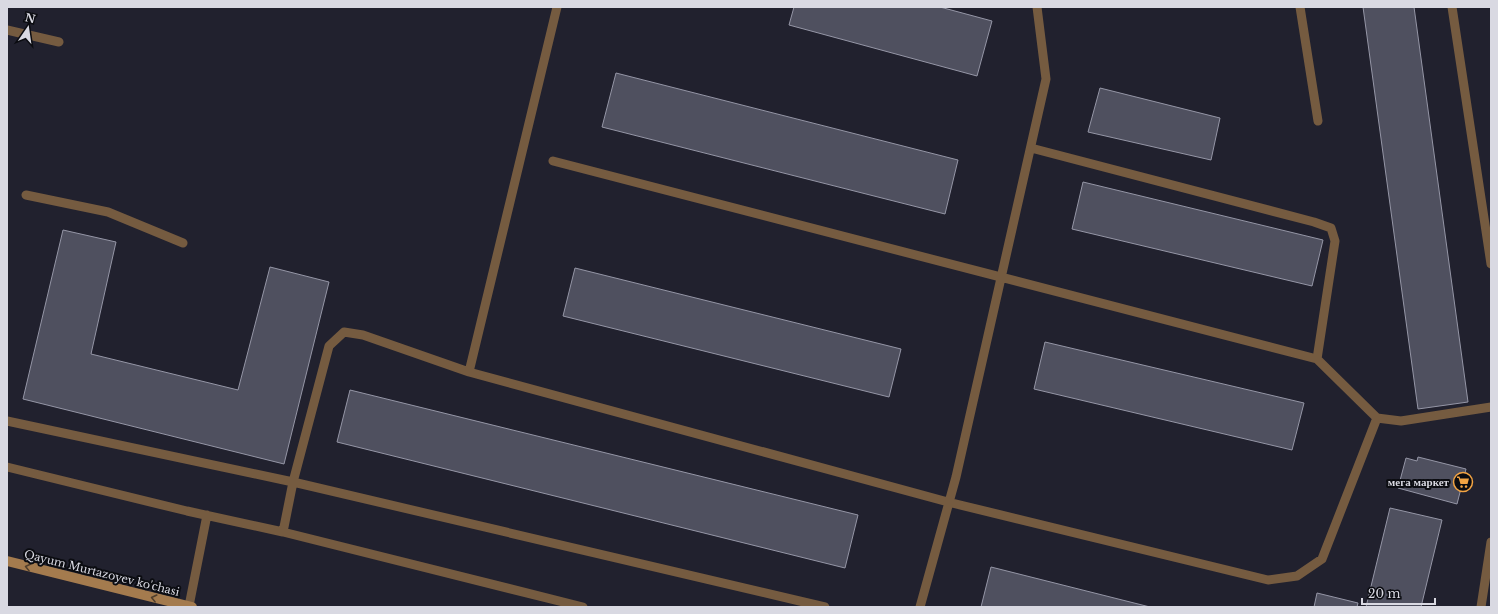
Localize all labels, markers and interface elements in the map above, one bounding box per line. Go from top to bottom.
north arrow [8,8,48,48]
text: N [24,10,38,26]
supermarket icon: мега маркет [1452,471,1474,493]
place label: мега маркет [1388,475,1450,489]
street label: Qayum Murtazoyev ko'chasi [23,547,181,599]
one-way arrow [25,563,31,571]
scale bar [1362,580,1435,606]
text: 20 m [1368,586,1400,601]
one-way arrow [151,594,157,602]

